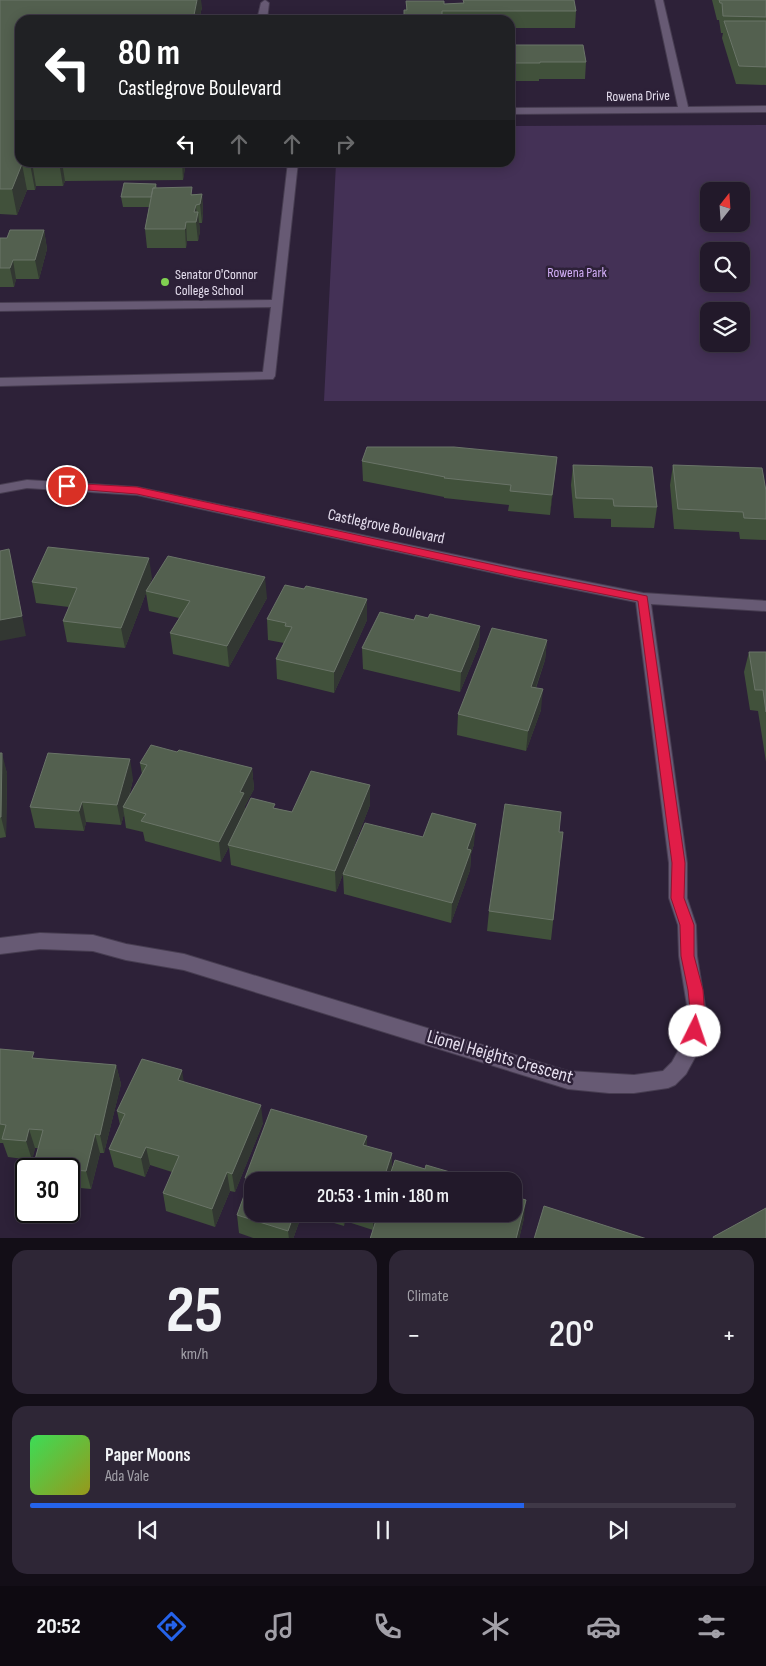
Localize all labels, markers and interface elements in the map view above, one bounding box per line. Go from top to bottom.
text: 80 m [118,32,180,75]
icon: left [35,35,100,100]
text: Castlegrove Boulevard [118,75,281,102]
street label: Rowena Drive [606,87,670,105]
icon: left [172,130,200,158]
icon: ahead [225,130,253,158]
icon: ahead [278,130,306,158]
icon: right [331,130,359,158]
north arrow [700,182,750,232]
map controls [700,182,750,352]
button: search [700,242,750,292]
park label: Rowena Park [547,264,607,281]
place label: Senator O'Connor College School [175,266,258,299]
marker: Senator O'Connor College School [159,276,171,288]
button: layers [700,302,750,352]
pin [46,465,88,507]
icon: arrive [53,472,81,500]
street label: Castlegrove Boulevard [326,505,446,549]
position arrow [668,1004,720,1056]
street label: Lionel Heights Crescent [424,1025,576,1089]
speed limit sign: 30 [15,1158,80,1223]
text: 20:53 · 1 min · 180 m [317,1185,449,1208]
text: 25 [166,1273,223,1351]
text: Climate [407,1287,449,1306]
text: 20° [549,1312,594,1357]
text: − [407,1319,421,1352]
text: + [722,1319,736,1352]
text: km/h [181,1345,208,1364]
text: Paper Moons [105,1444,191,1467]
text: Ada Vale [105,1467,149,1486]
icon: previous [134,1516,162,1544]
icon: pause [369,1516,397,1544]
icon: next [604,1516,632,1544]
icon: directions [154,1609,189,1644]
icon: music [262,1609,297,1644]
icon: phone [370,1609,405,1644]
icon: climate [478,1609,513,1644]
icon: car [586,1609,621,1644]
icon: filters [694,1609,729,1644]
text: 20:52 [37,1613,81,1640]

